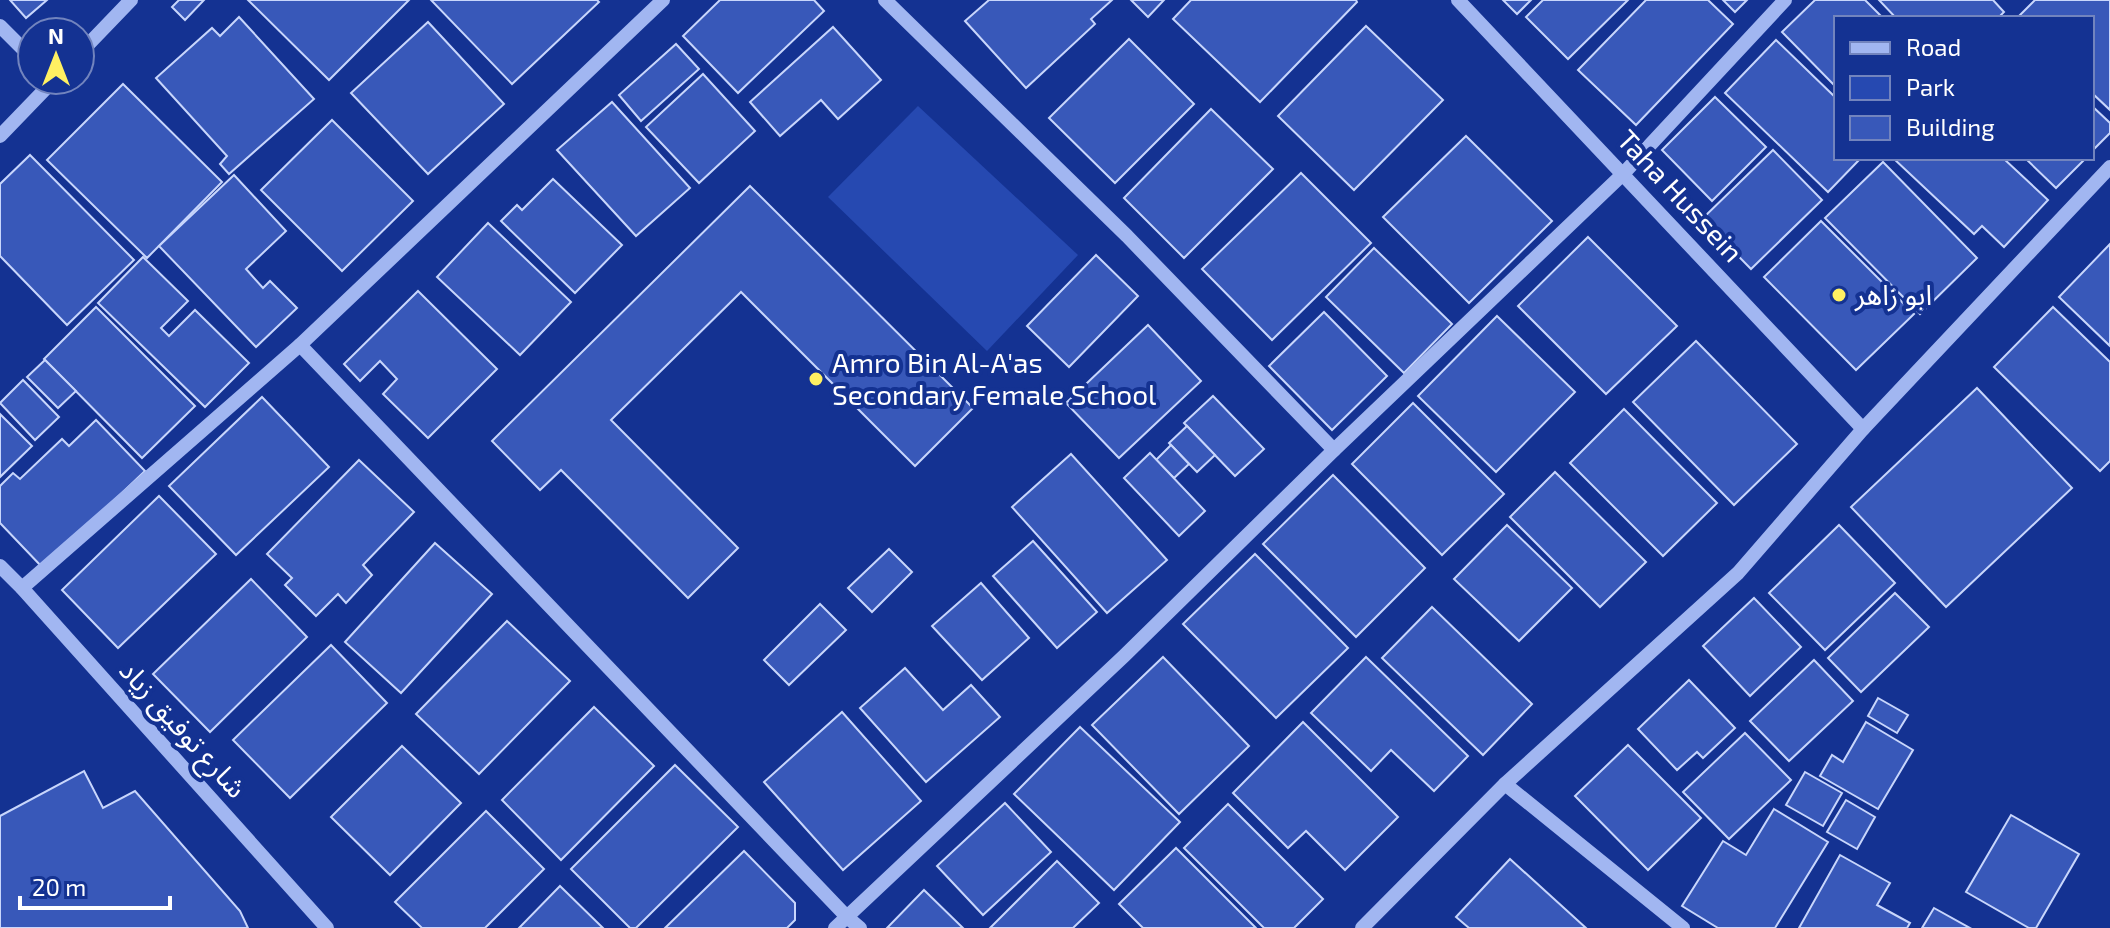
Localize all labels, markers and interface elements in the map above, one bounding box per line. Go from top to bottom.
north arrow [16,16,96,96]
legend [1834,16,2094,160]
text: N [48,22,64,48]
text: Road [1906,32,1961,61]
text: Park [1906,72,1955,101]
text: Building [1906,112,1995,141]
street label: Taha Hussein [1611,122,1751,268]
place label: ابو زاهر [1854,277,1932,312]
marker: ابو زاهر [1830,286,1848,304]
place label: Amro Bin Al-A'as Secondary Female School [832,345,1157,411]
marker: Amro Bin Al-A'as Secondary Female School [807,370,825,388]
street label: شارع توفيق زياد [109,652,254,808]
scale bar [20,860,170,910]
text: 20 m [32,872,86,901]

